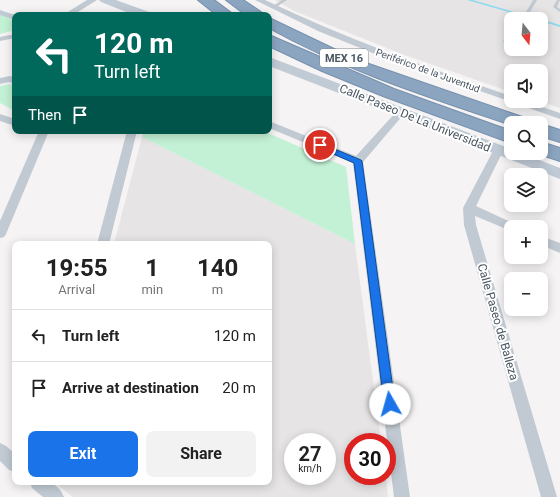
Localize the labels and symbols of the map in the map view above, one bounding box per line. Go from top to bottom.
north arrow [504,12,548,56]
street label: Periférico de la Juventud [374,46,481,94]
road number: MEX 16 [320,49,368,67]
street label: Calle Paseo De La Universidad [337,81,493,155]
pin [303,128,337,162]
street label: Calle Paseo de Balleza [475,262,521,382]
position arrow [369,383,411,425]
speed limit sign: 30 [344,433,396,485]

